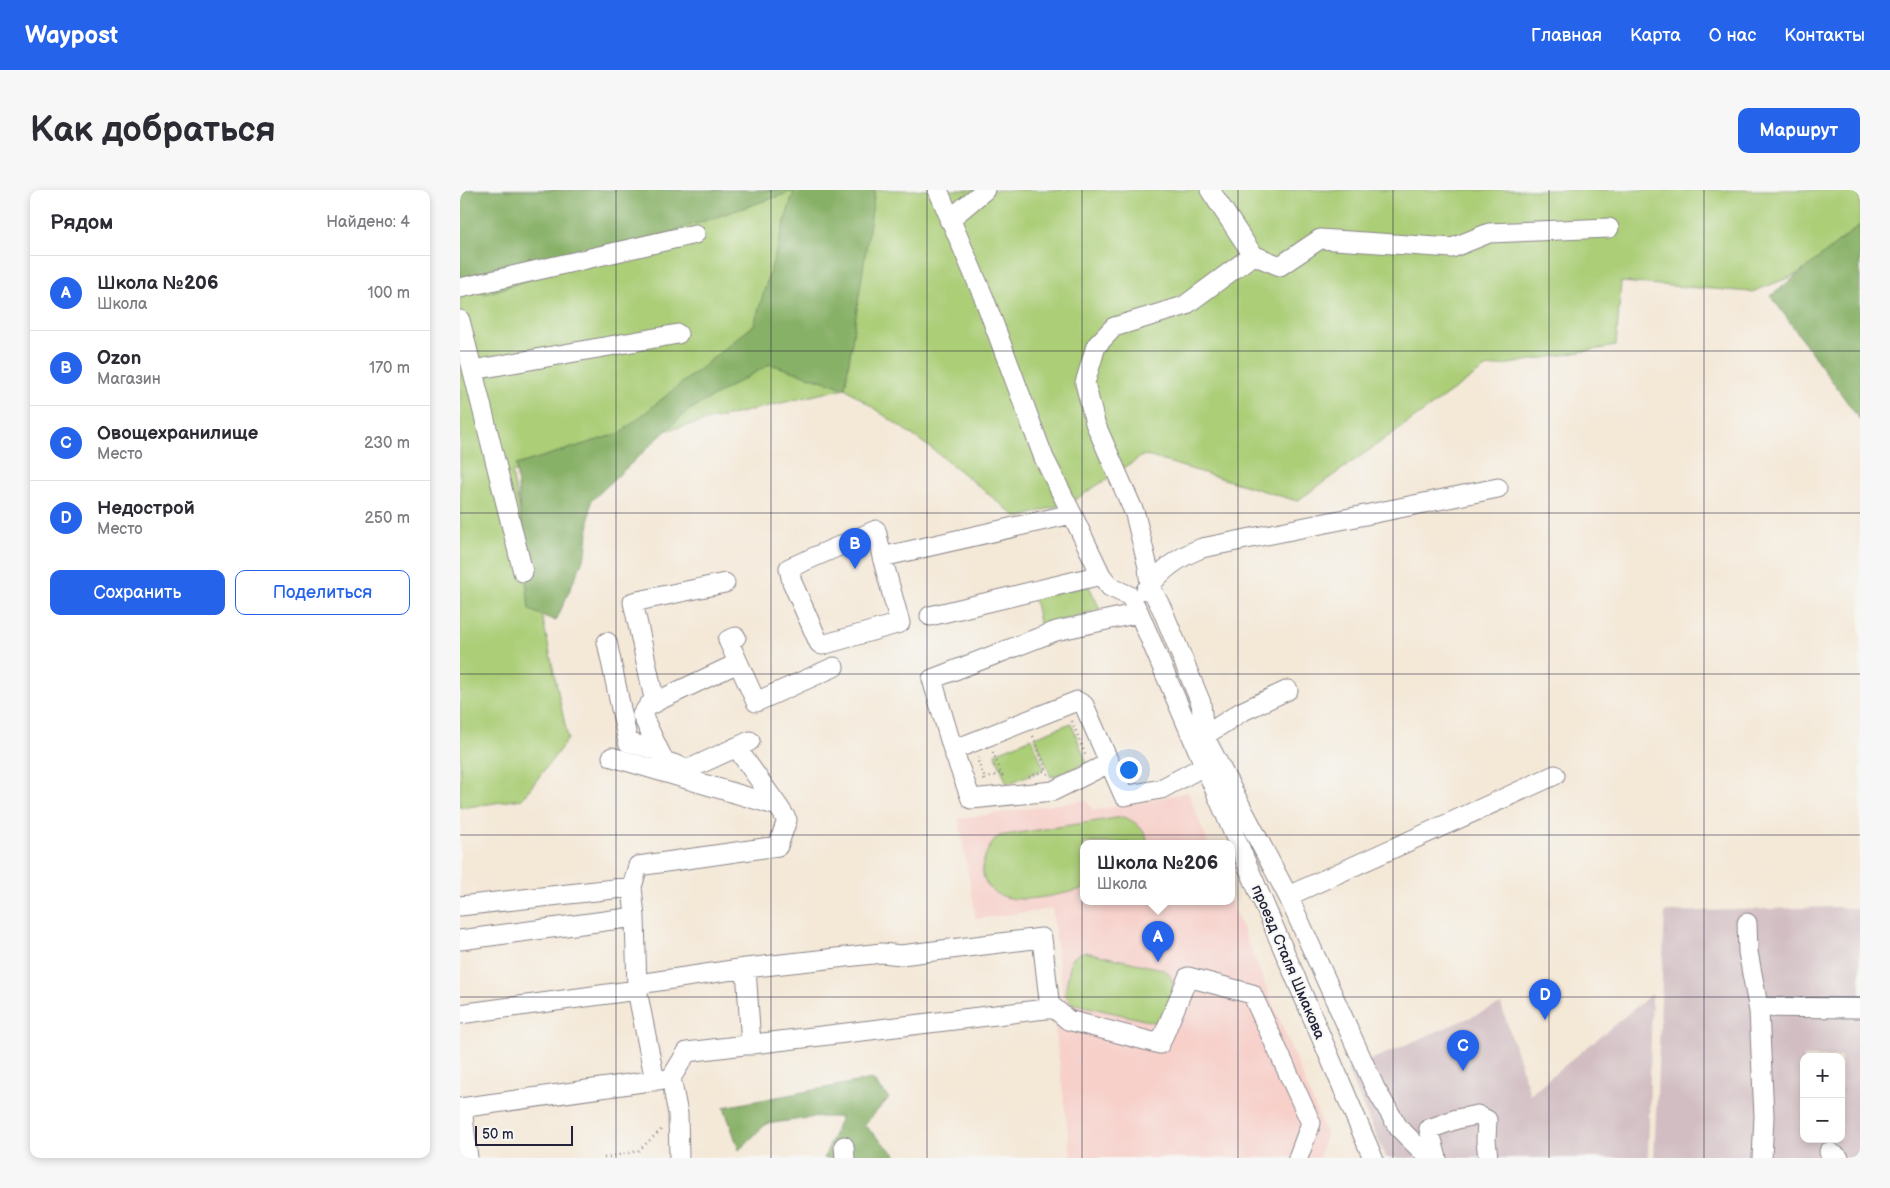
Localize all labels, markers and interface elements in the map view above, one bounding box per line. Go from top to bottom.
text: Waypost [25,21,118,50]
text: Главная [1531,25,1602,46]
text: Карта [1630,25,1681,46]
text: О нас [1709,25,1756,46]
text: Контакты [1784,25,1865,46]
button: Маршрут [1738,108,1860,153]
text: Как добраться [30,109,276,152]
text: Рядом [50,210,113,235]
text: Найдено: 4 [326,213,410,232]
text: Школа №206 [97,272,218,295]
text: A [61,284,71,303]
text: 100 m [367,284,410,303]
text: Школа [97,295,147,314]
text: Ozon [97,347,141,370]
text: B [60,359,72,378]
text: 170 m [369,359,410,378]
text: Магазин [97,370,161,389]
text: Овощехранилище [97,422,258,445]
text: C [60,434,72,453]
text: 230 m [364,434,410,453]
text: Место [97,445,143,464]
text: Недострой [97,497,195,520]
text: D [60,509,72,528]
text: 250 m [364,509,410,528]
text: Место [97,520,143,539]
pin: B [839,528,871,569]
button: Сохранить [50,570,225,615]
button: Поделиться [235,570,410,615]
your location [1116,757,1142,783]
popup [1080,840,1235,905]
text: Школа №206 [1097,852,1218,875]
text: Школа [1097,875,1147,894]
street label: проезд Сталя Шмакова [1247,882,1329,1042]
pin: A [1142,921,1174,962]
pin: D [1529,979,1561,1020]
pin: C [1447,1030,1479,1071]
map controls [1800,1053,1845,1143]
button: + [1800,1053,1845,1098]
button: − [1800,1098,1845,1143]
scale bar [475,1123,572,1146]
text: 50 m [482,1126,514,1143]

